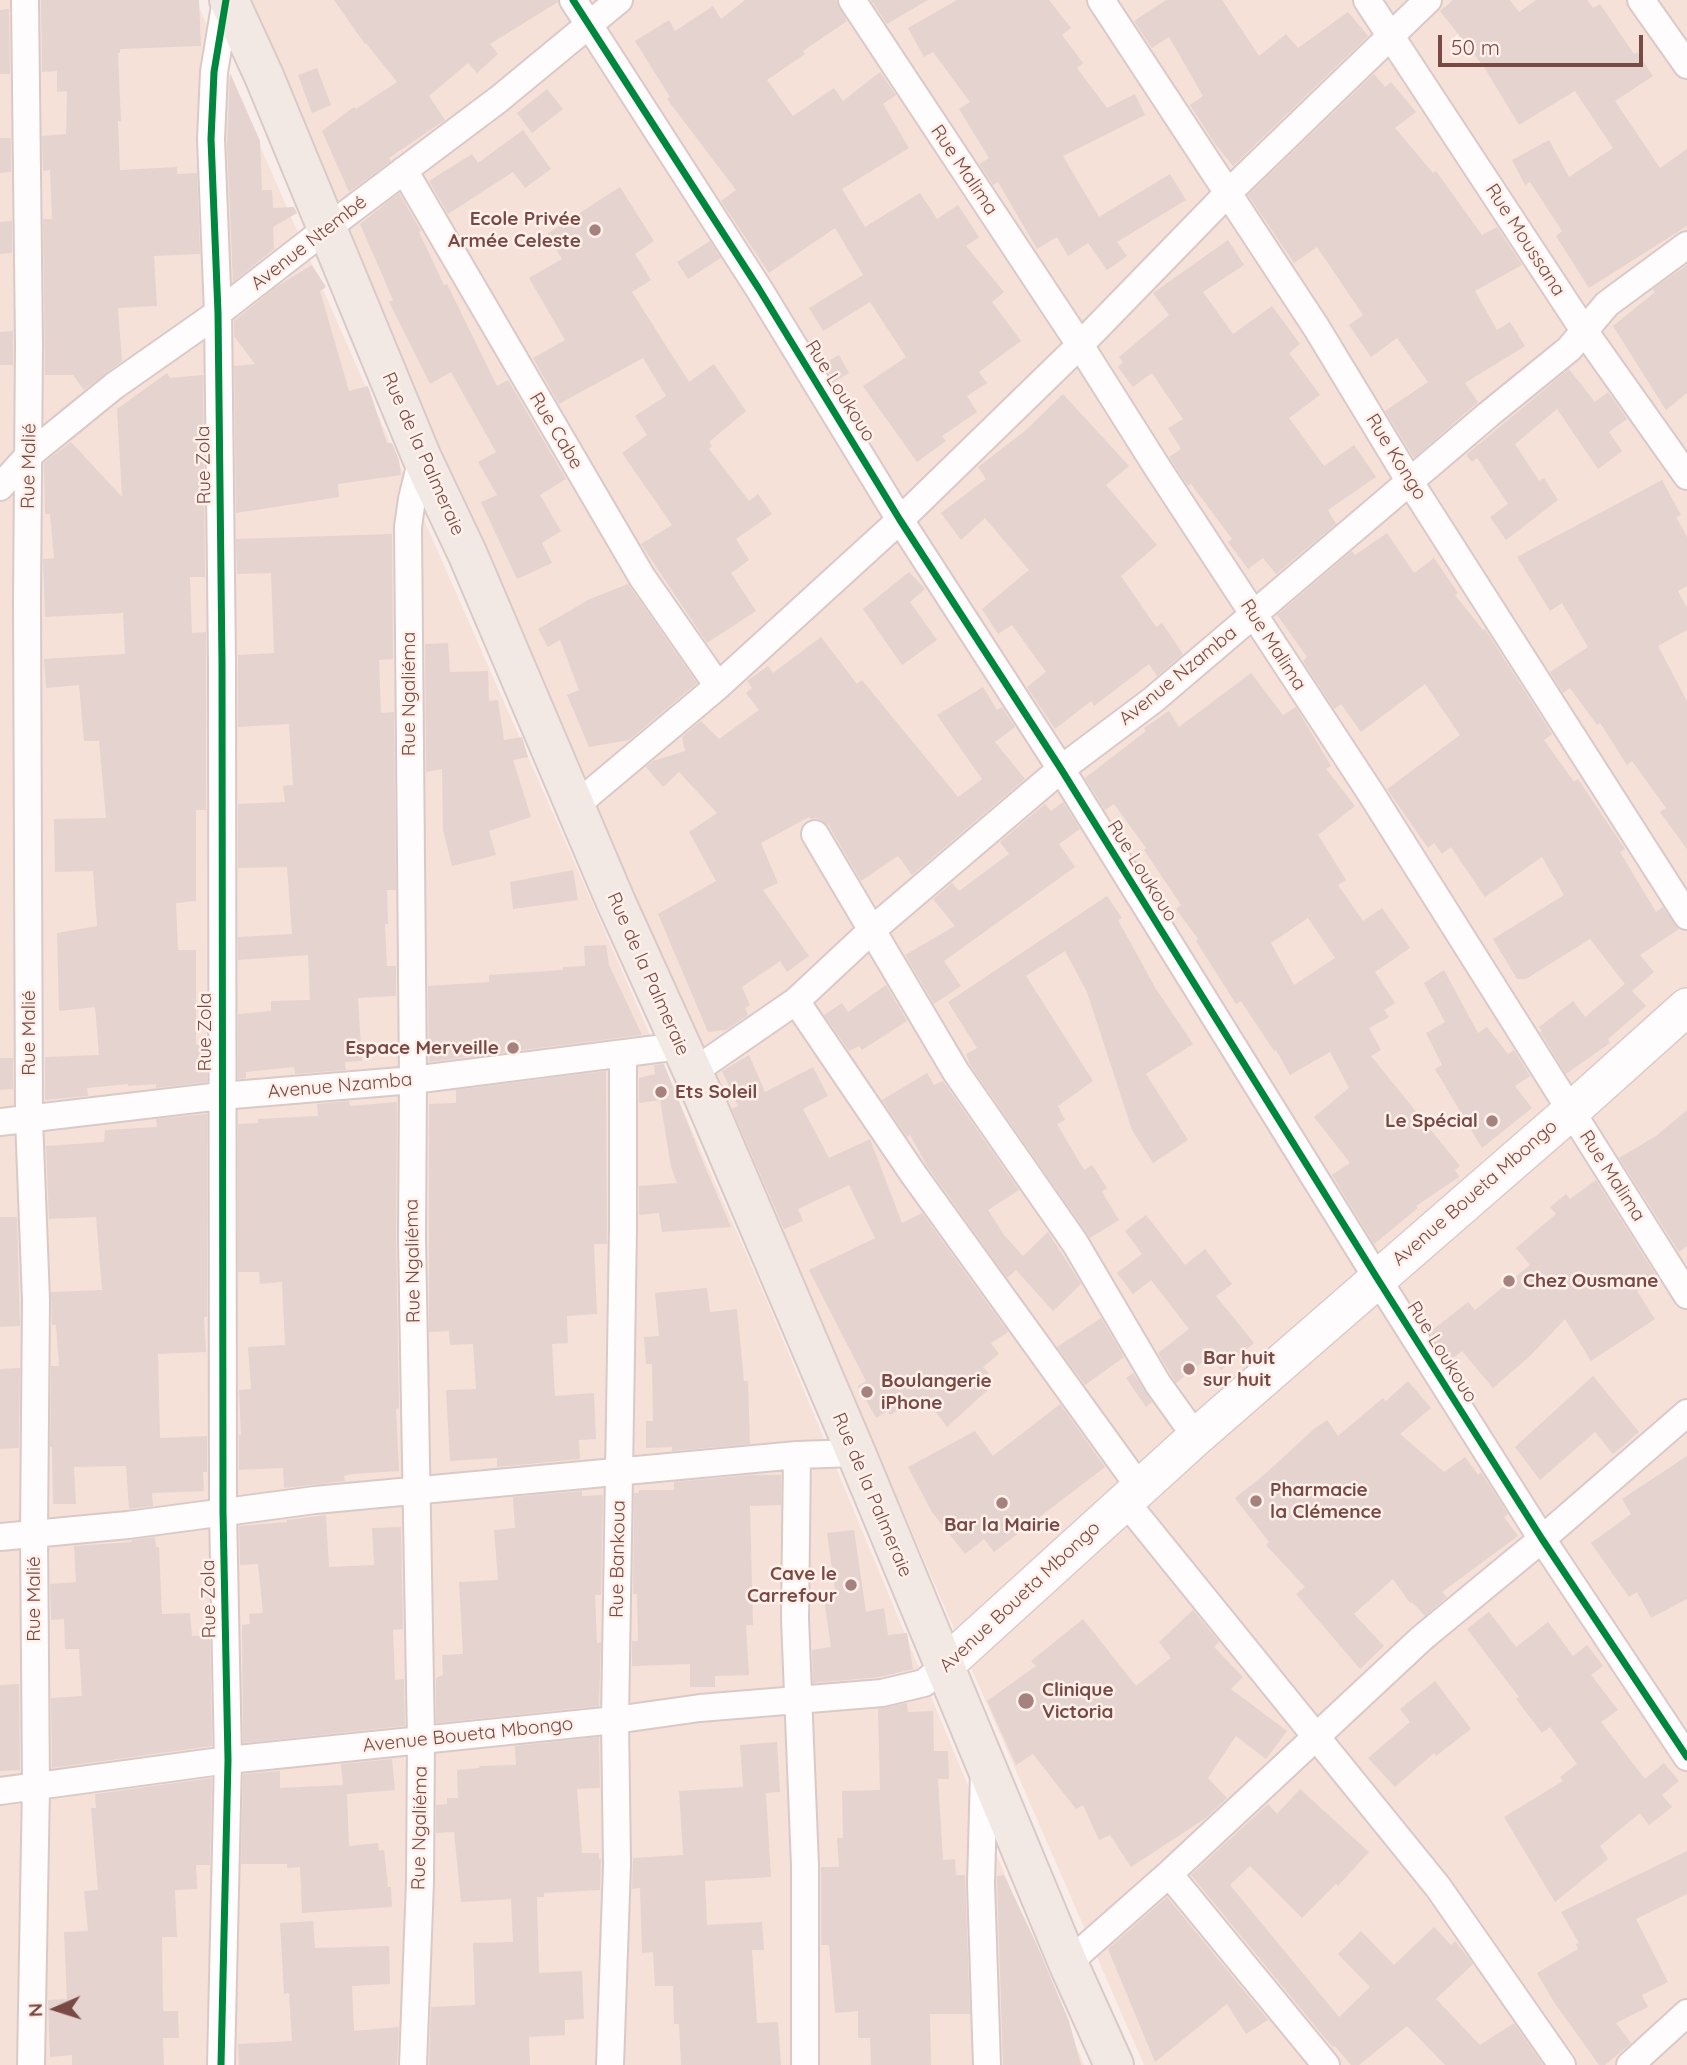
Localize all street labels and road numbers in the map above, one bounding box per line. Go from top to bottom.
street label: Rue Malima [926,121,1002,219]
street label: Rue Moussana [1480,180,1570,300]
street label: Avenue Ntembé [247,191,371,295]
street label: Rue Loukouo [800,336,880,446]
street label: Rue de la Palmeraie [377,369,469,539]
street label: Rue Cabe [524,389,588,473]
street label: Rue Kongo [1361,410,1431,504]
street label: Rue Malié [17,423,41,509]
street label: Rue Zola [192,425,216,505]
street label: Rue Malima [1235,595,1311,695]
street label: Avenue Nzamba [1114,622,1242,730]
street label: Rue Ngaliéma [398,632,420,756]
street label: Rue Loukouo [1102,816,1182,926]
street label: Rue de la Palmeraie [602,889,694,1059]
street label: Rue Malié [18,990,40,1076]
street label: Rue Zola [194,993,216,1071]
street label: Avenue Nzamba [267,1068,413,1104]
street label: Avenue Boueta Mbongo [1388,1115,1562,1271]
street label: Rue Malima [1574,1126,1650,1226]
street label: Rue Ngaliéma [401,1199,425,1323]
street label: Rue Loukouo [1402,1297,1482,1407]
street label: Rue de la Palmeraie [827,1409,917,1581]
street label: Rue Bankoua [606,1500,630,1618]
street label: Avenue Boueta Mbongo [935,1517,1105,1677]
street label: Rue Malié [23,1556,45,1642]
street label: Rue Zola [197,1559,221,1639]
street label: Avenue Boueta Mbongo [362,1713,574,1757]
street label: Rue Ngaliéma [408,1766,432,1890]

